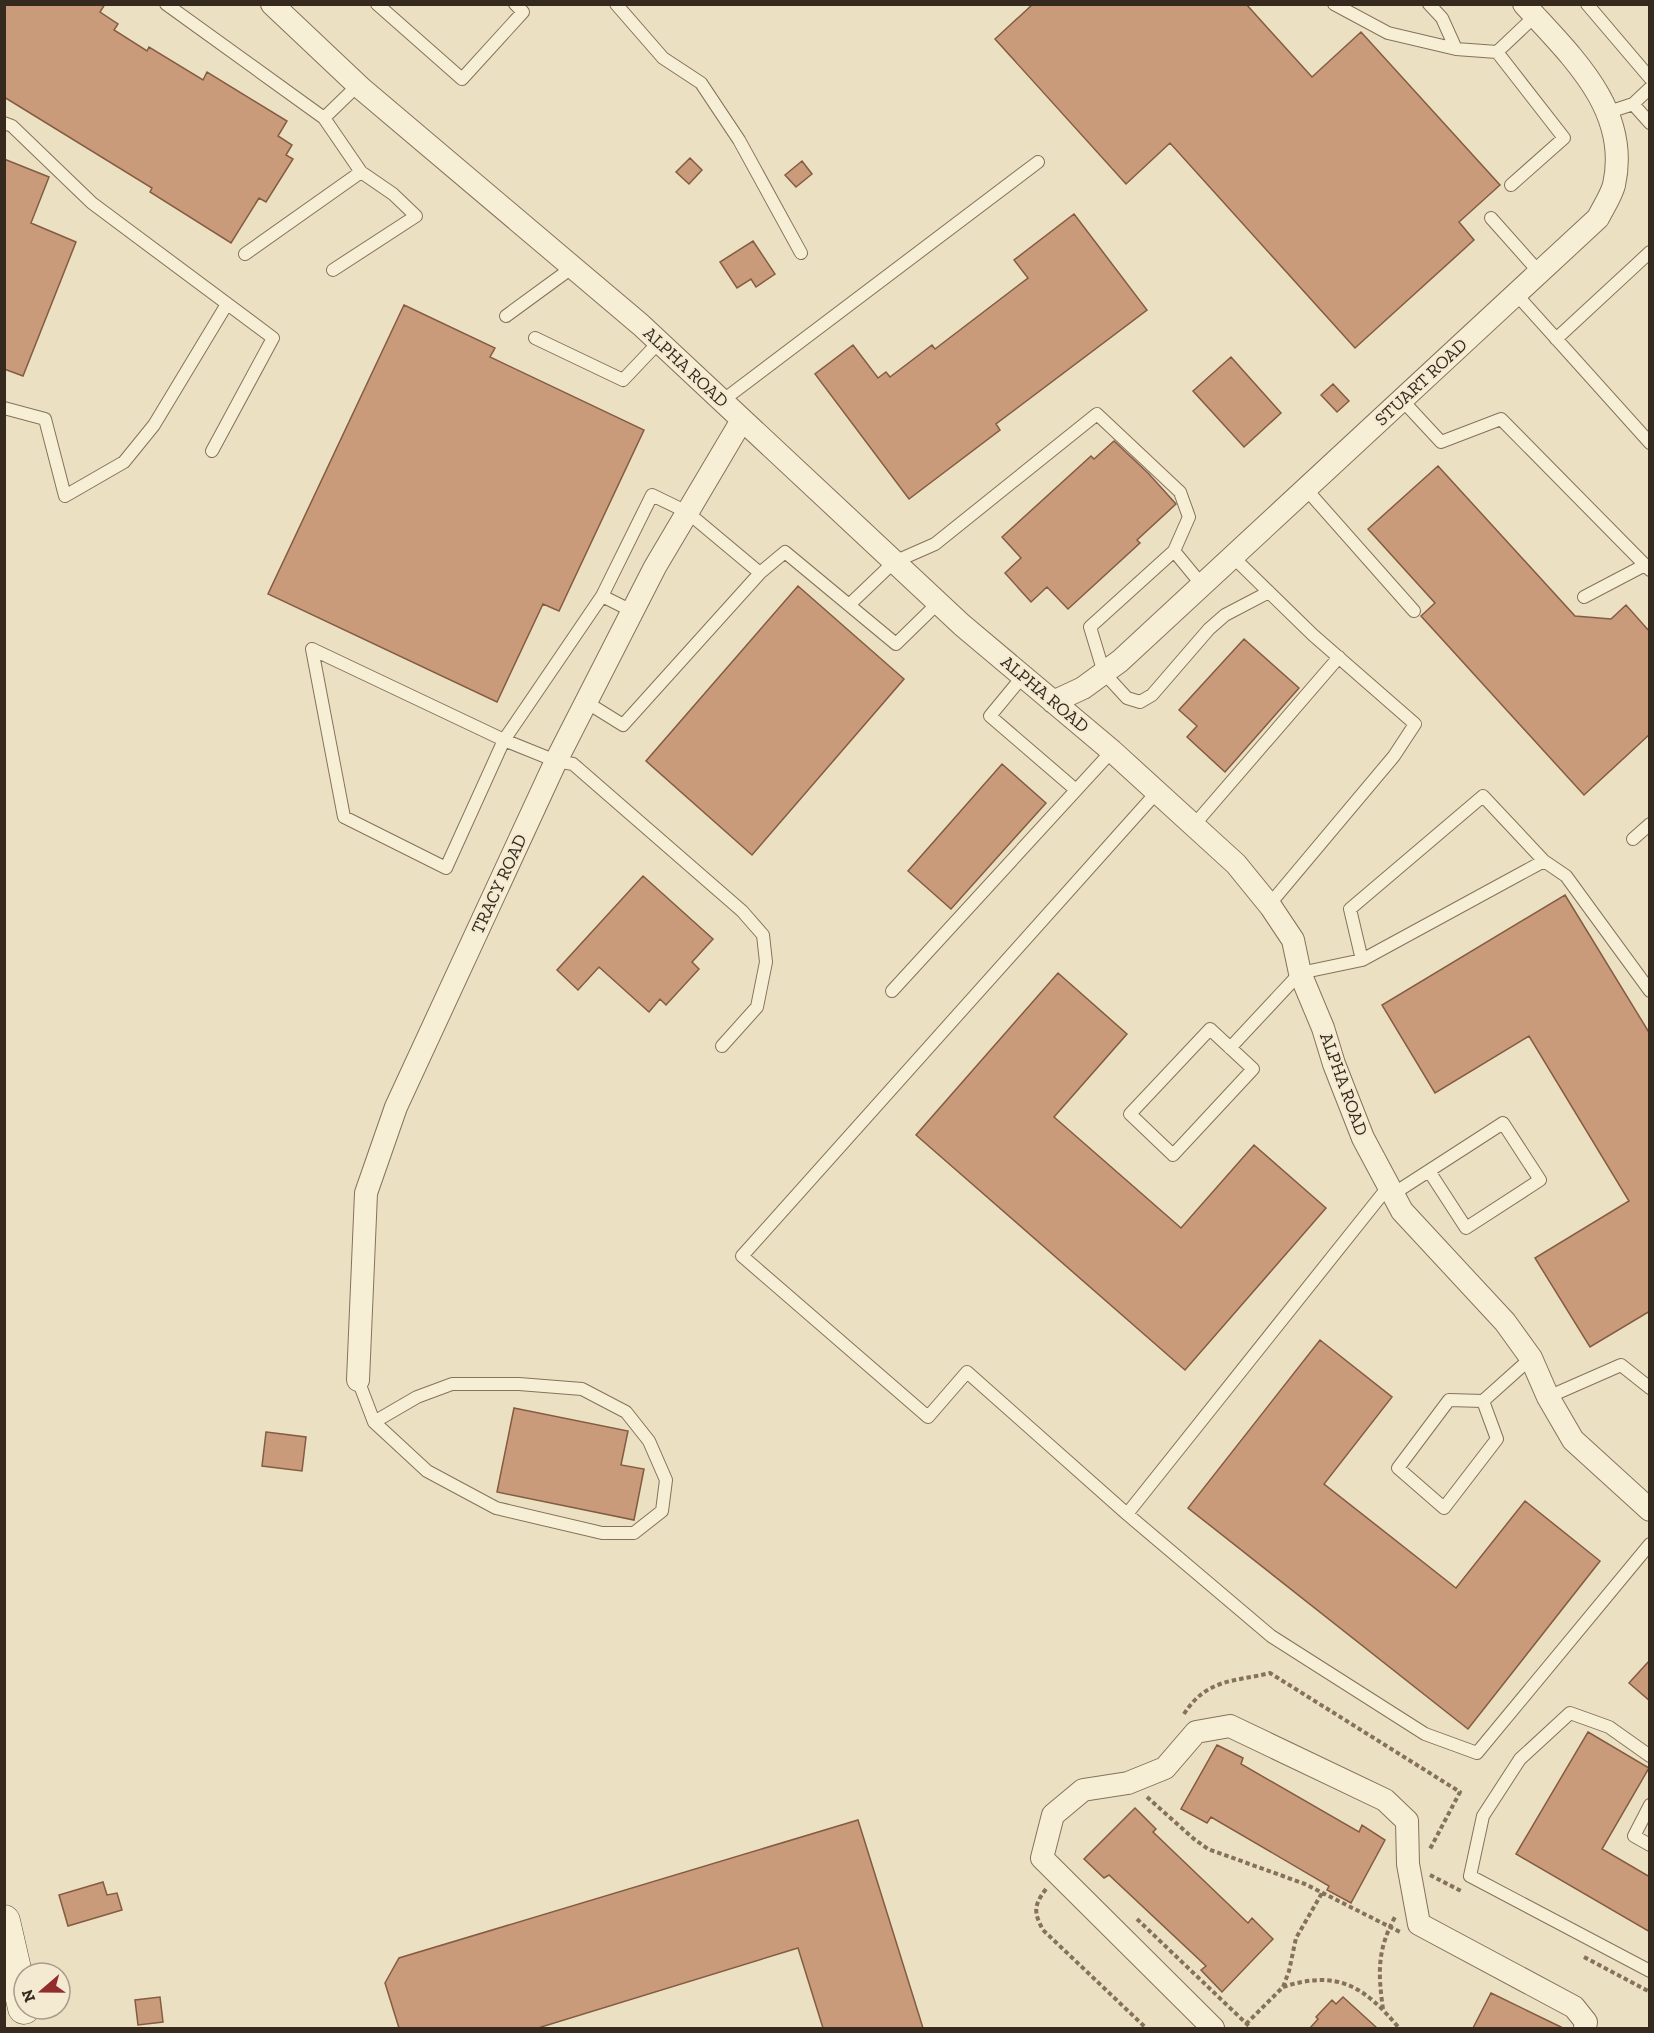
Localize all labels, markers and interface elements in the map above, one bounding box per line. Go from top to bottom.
street label: ALPHA ROAD [639,322,733,412]
street label: STUART ROAD [1370,334,1472,430]
street label: ALPHA ROAD [996,651,1094,737]
street label: TRACY ROAD [466,831,532,937]
street label: ALPHA ROAD [1315,1029,1373,1139]
north arrow [12,1961,72,2021]
text: N [17,1987,39,2005]

